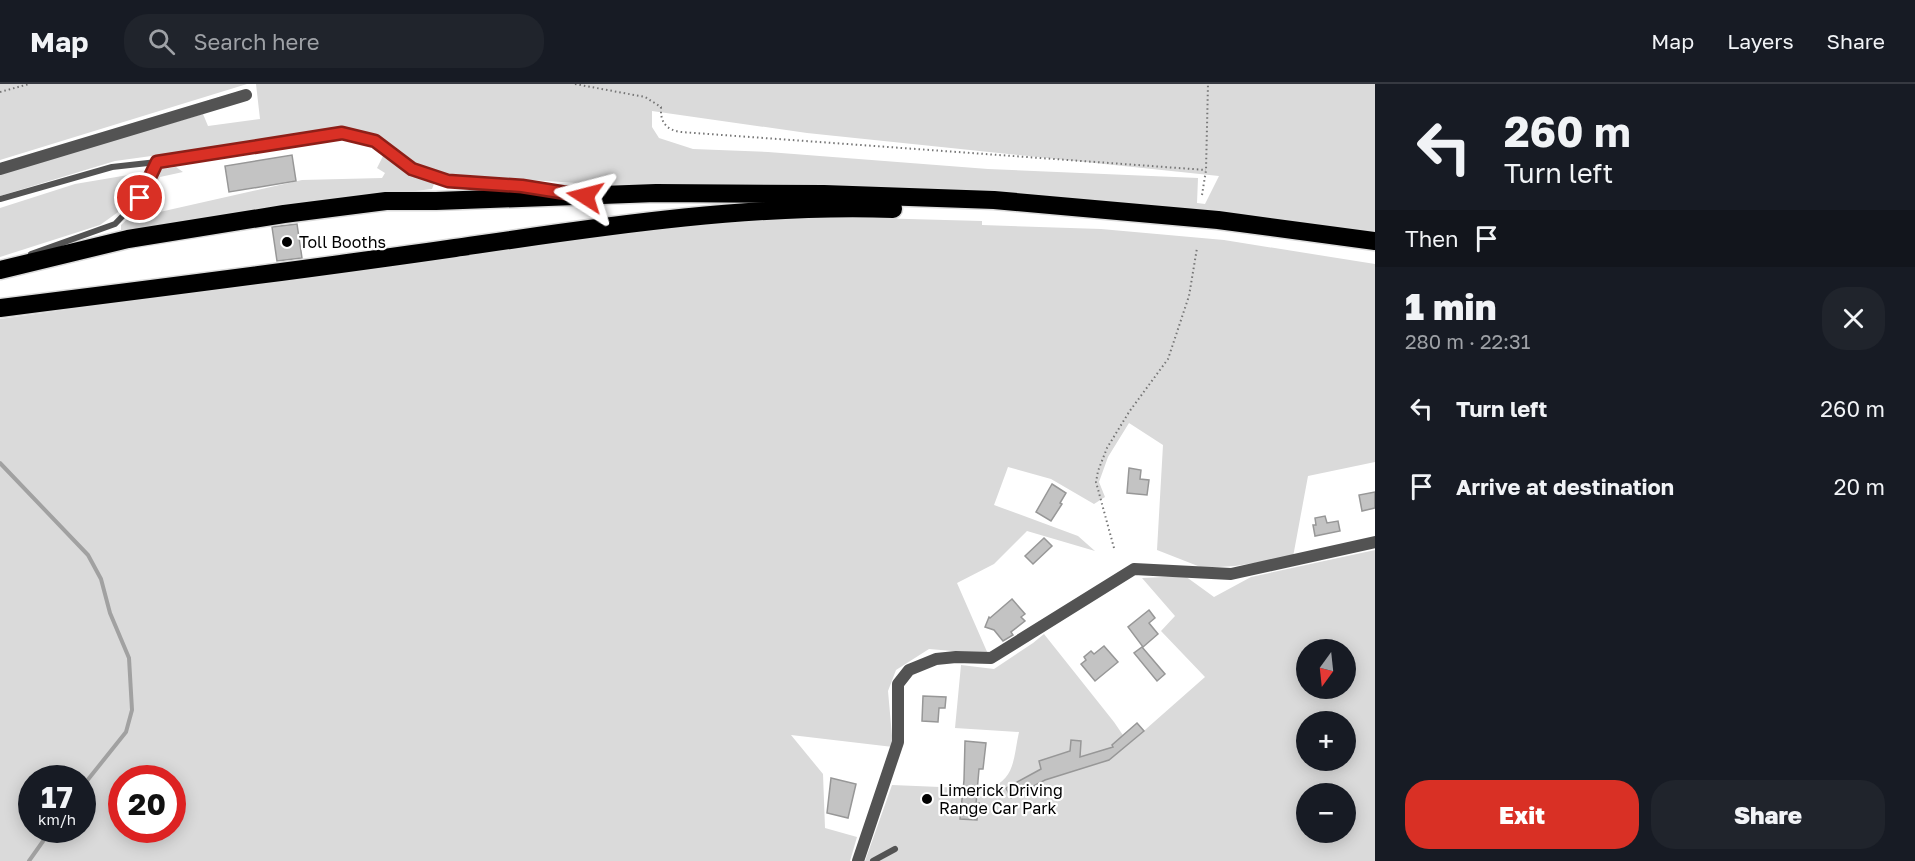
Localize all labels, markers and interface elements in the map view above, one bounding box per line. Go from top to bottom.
search box [124,14,544,68]
text: Map [30,25,88,58]
icon: search [145,25,178,58]
text: Search here [193,28,319,55]
text: Map [1651,28,1694,54]
text: Layers [1727,28,1794,54]
text: Share [1827,28,1885,54]
text: 260 m [1504,106,1631,156]
icon: left [1405,108,1483,186]
text: Turn left [1504,157,1613,189]
position arrow [553,164,617,228]
pin [114,172,165,223]
icon: arrive [123,181,156,214]
icon: arrive [1470,222,1503,255]
text: Then [1405,225,1458,252]
place label: Toll Booths [299,232,386,252]
marker: Toll Booths [280,235,294,249]
text: 1 min [1405,285,1496,328]
button: close [1822,287,1885,350]
text: 280 m · 22:31 [1405,329,1531,353]
icon: left [1405,392,1438,425]
text: Turn left [1456,395,1547,422]
text: 260 m [1820,395,1885,422]
icon: arrive [1405,470,1438,503]
text: Arrive at destination [1456,473,1674,500]
text: 20 m [1834,473,1885,500]
north arrow [1296,639,1356,699]
map controls [1296,639,1356,843]
button: + [1296,711,1356,771]
speed limit sign: 20 [108,765,186,843]
text: 17 [41,779,73,815]
place label: Limerick Driving Range Car Park [939,780,1063,818]
button: Exit [1405,780,1639,849]
button: Share [1651,780,1885,849]
button: − [1296,783,1356,843]
marker: Limerick Driving Range Car Park [920,792,934,806]
text: km/h [38,810,76,828]

